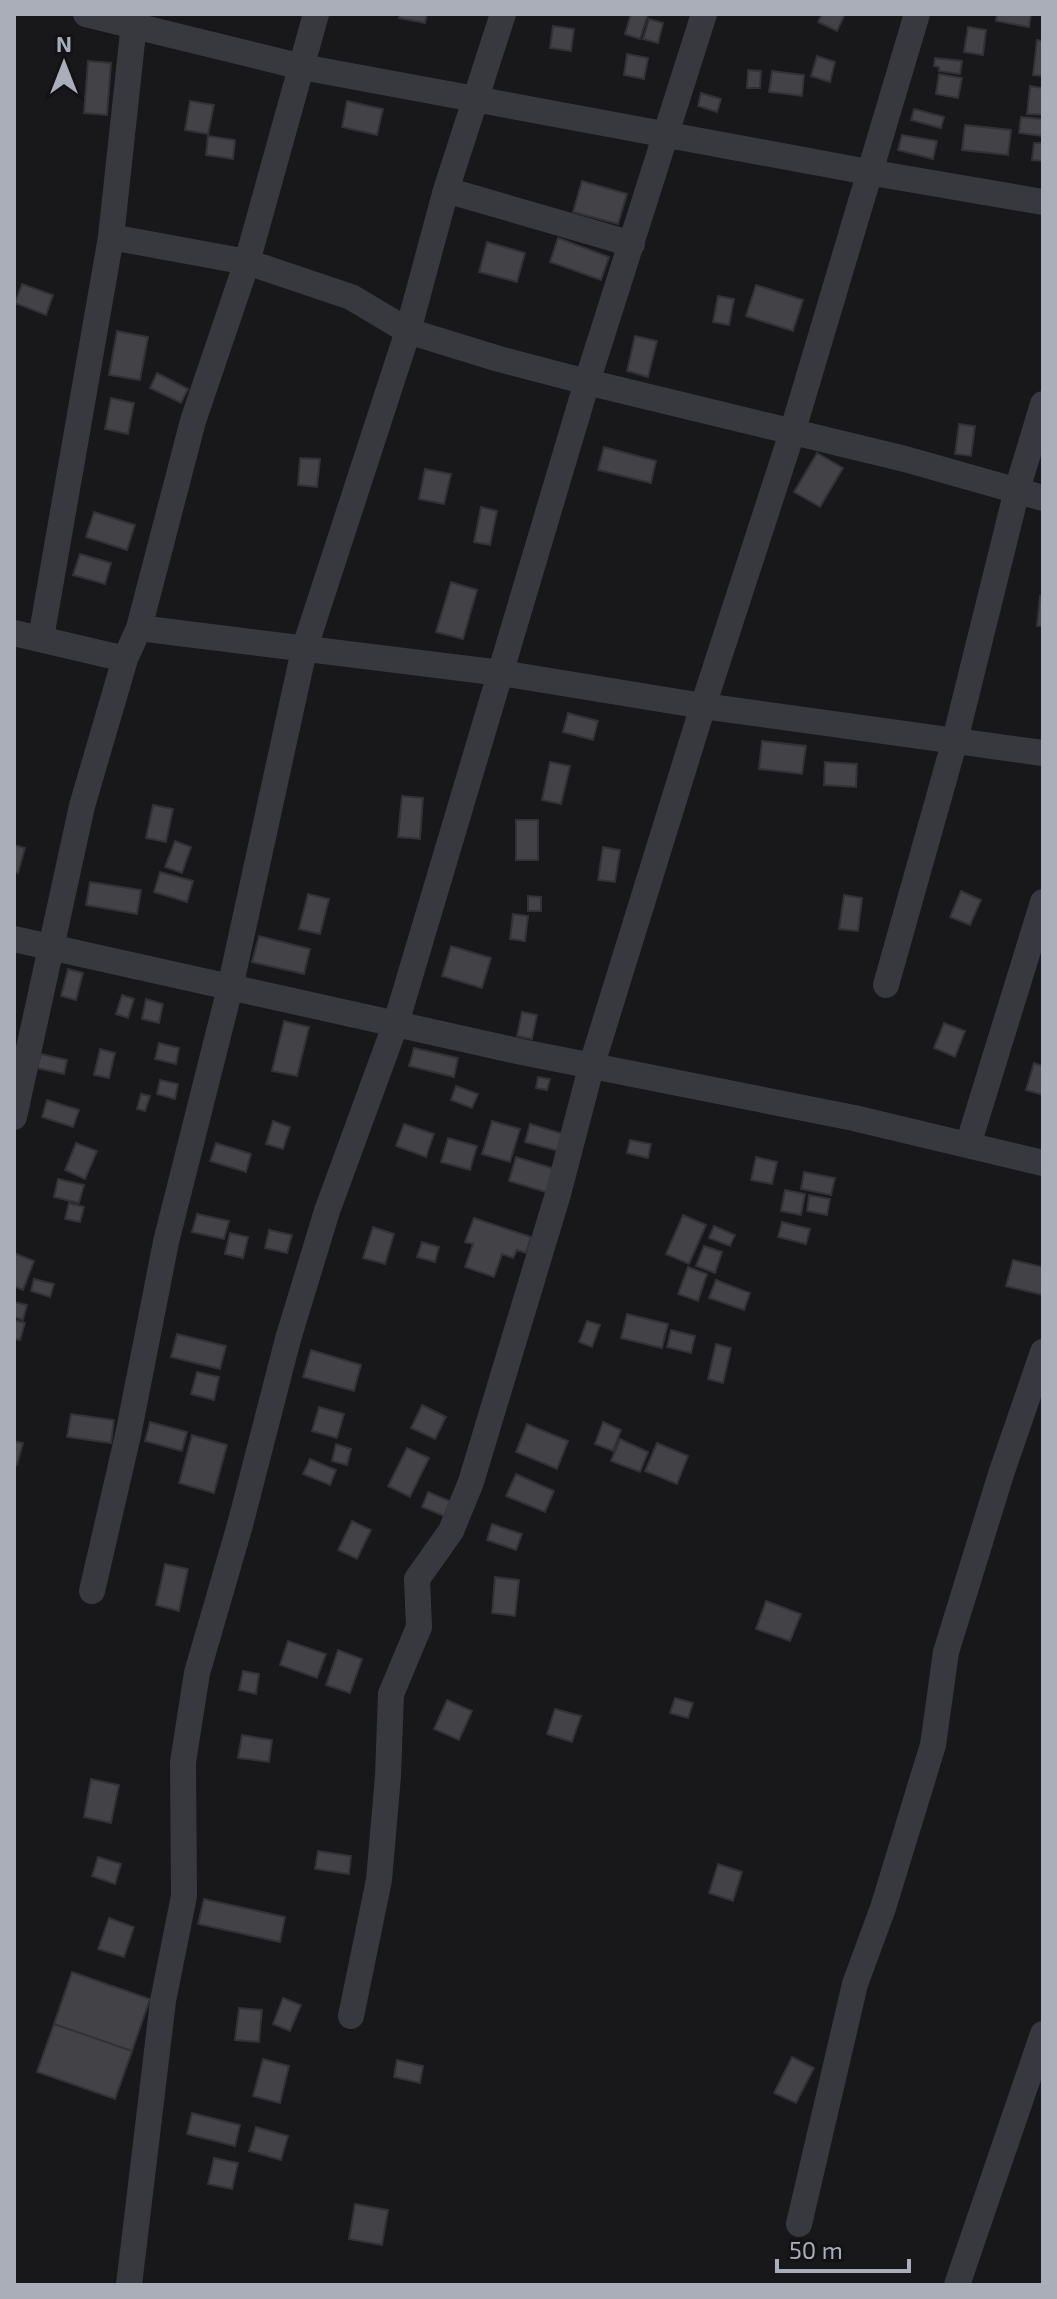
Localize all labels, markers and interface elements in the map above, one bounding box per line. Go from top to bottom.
north arrow [24,24,104,104]
text: N [56,30,72,56]
scale bar [777,2223,909,2273]
text: 50 m [789,2235,843,2264]

